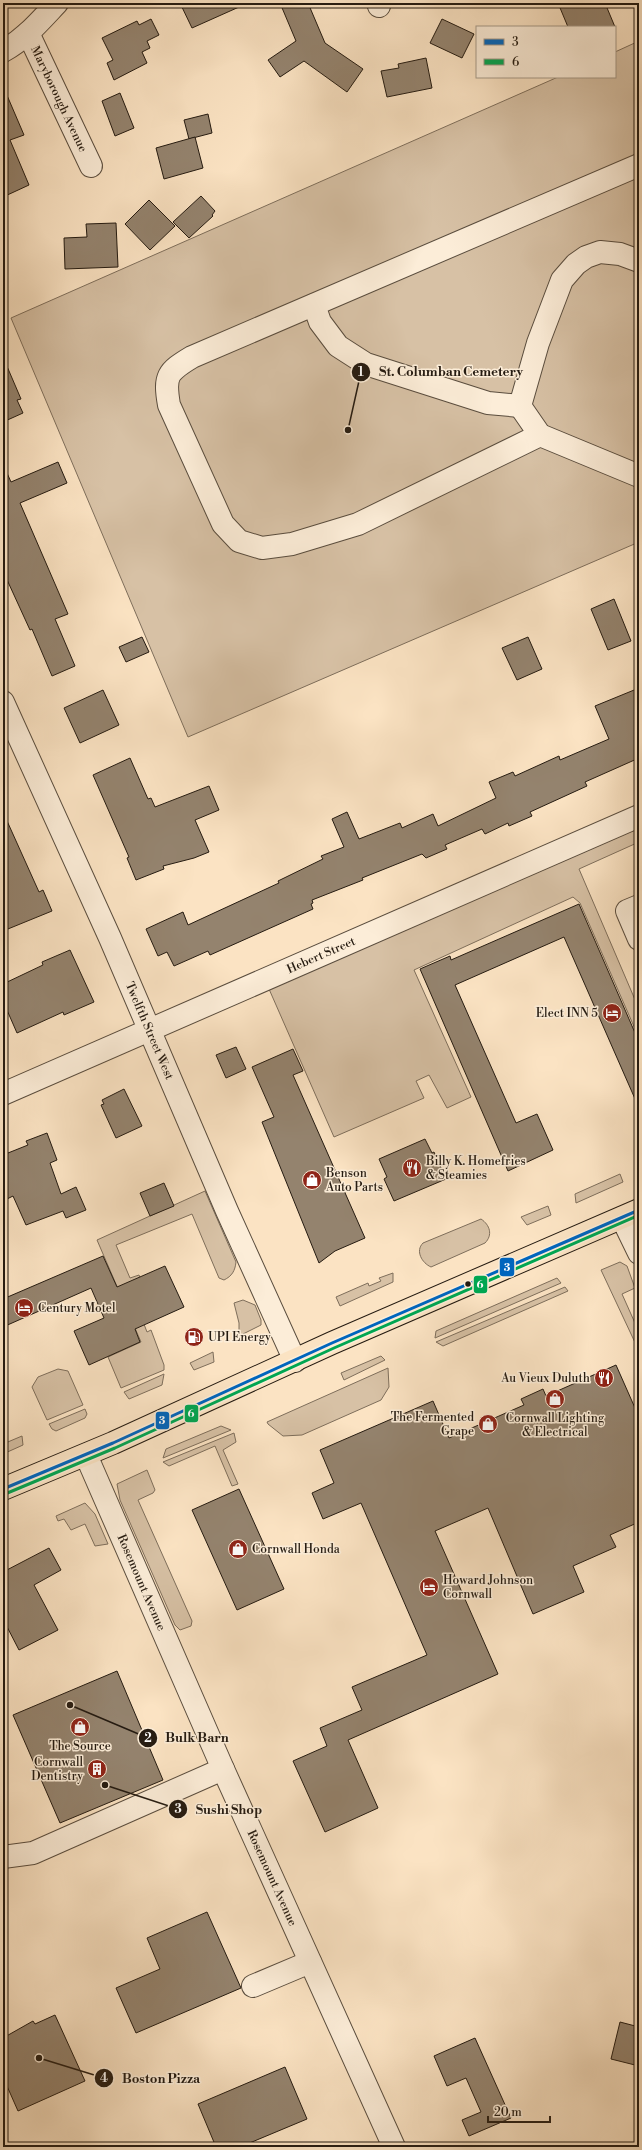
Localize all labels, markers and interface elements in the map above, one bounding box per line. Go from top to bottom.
legend [476,26,616,78]
text: 3 [512,35,519,50]
street label: Maryborough Avenue [28,43,91,155]
text: 6 [512,55,519,70]
callout: St. Columban Cemetery [351,359,531,384]
text: St. Columban Cemetery [379,364,524,380]
text: 1 [358,365,364,380]
street label: Hebert Street [284,933,358,977]
street label: Twelfth Street West [122,980,178,1083]
hotel icon: Elect INN 5 [601,1002,623,1024]
place label: Elect INN 5 [536,1006,598,1021]
place label: Billy K. Homefries & Steamies [425,1154,526,1183]
restaurant icon: Billy K. Homefries & Steamies [401,1157,423,1179]
place label: Benson Auto Parts [325,1166,383,1195]
shop icon: Benson Auto Parts [301,1169,323,1191]
line badge: 3 [499,1257,515,1277]
text: 3 [504,1261,511,1275]
line badge: 6 [473,1275,488,1294]
text: 6 [477,1278,484,1292]
unlabelled marker [463,1279,473,1289]
hotel icon: Century Motel [13,1297,35,1319]
place label: Century Motel [38,1301,116,1316]
fuel station icon: UPI Energy [183,1326,205,1348]
place label: UPI Energy [208,1330,271,1345]
restaurant icon: Au Vieux Duluth [593,1367,615,1389]
place label: Au Vieux Duluth [500,1371,590,1386]
shop icon: Cornwall Lighting & Electrical [544,1388,566,1410]
line badge: 6 [184,1404,199,1423]
text: 6 [188,1407,195,1421]
place label: The Fermented Grape [391,1410,474,1439]
line badge: 3 [155,1411,170,1430]
place label: Cornwall Lighting & Electrical [506,1411,605,1440]
shop icon: The Fermented Grape [477,1413,499,1435]
text: 3 [159,1414,166,1428]
street label: Rosemount Avenue [114,1532,169,1633]
shop icon: Cornwall Honda [227,1538,249,1560]
place label: Cornwall Honda [252,1542,341,1557]
place label: Howard Johnson Cornwall [443,1573,533,1602]
hotel icon: Howard Johnson Cornwall [418,1576,440,1598]
shop icon: The Source [69,1716,91,1738]
callout: Bulk Barn [138,1725,237,1750]
text: Bulk Barn [165,1730,229,1746]
text: 2 [144,1731,152,1746]
place label: The Source [49,1739,111,1754]
place label: Cornwall Dentistry [31,1755,83,1784]
building icon: Cornwall Dentistry [86,1758,108,1780]
callout: Sushi Shop [168,1797,271,1822]
text: 3 [174,1802,182,1817]
text: Sushi Shop [196,1802,262,1818]
street label: Rosemount Avenue [244,1827,300,1928]
callout: Boston Pizza [94,2066,209,2091]
text: 4 [100,2071,108,2086]
text: Boston Pizza [122,2071,201,2087]
scale bar [488,2098,550,2124]
text: 20 m [494,2105,522,2120]

